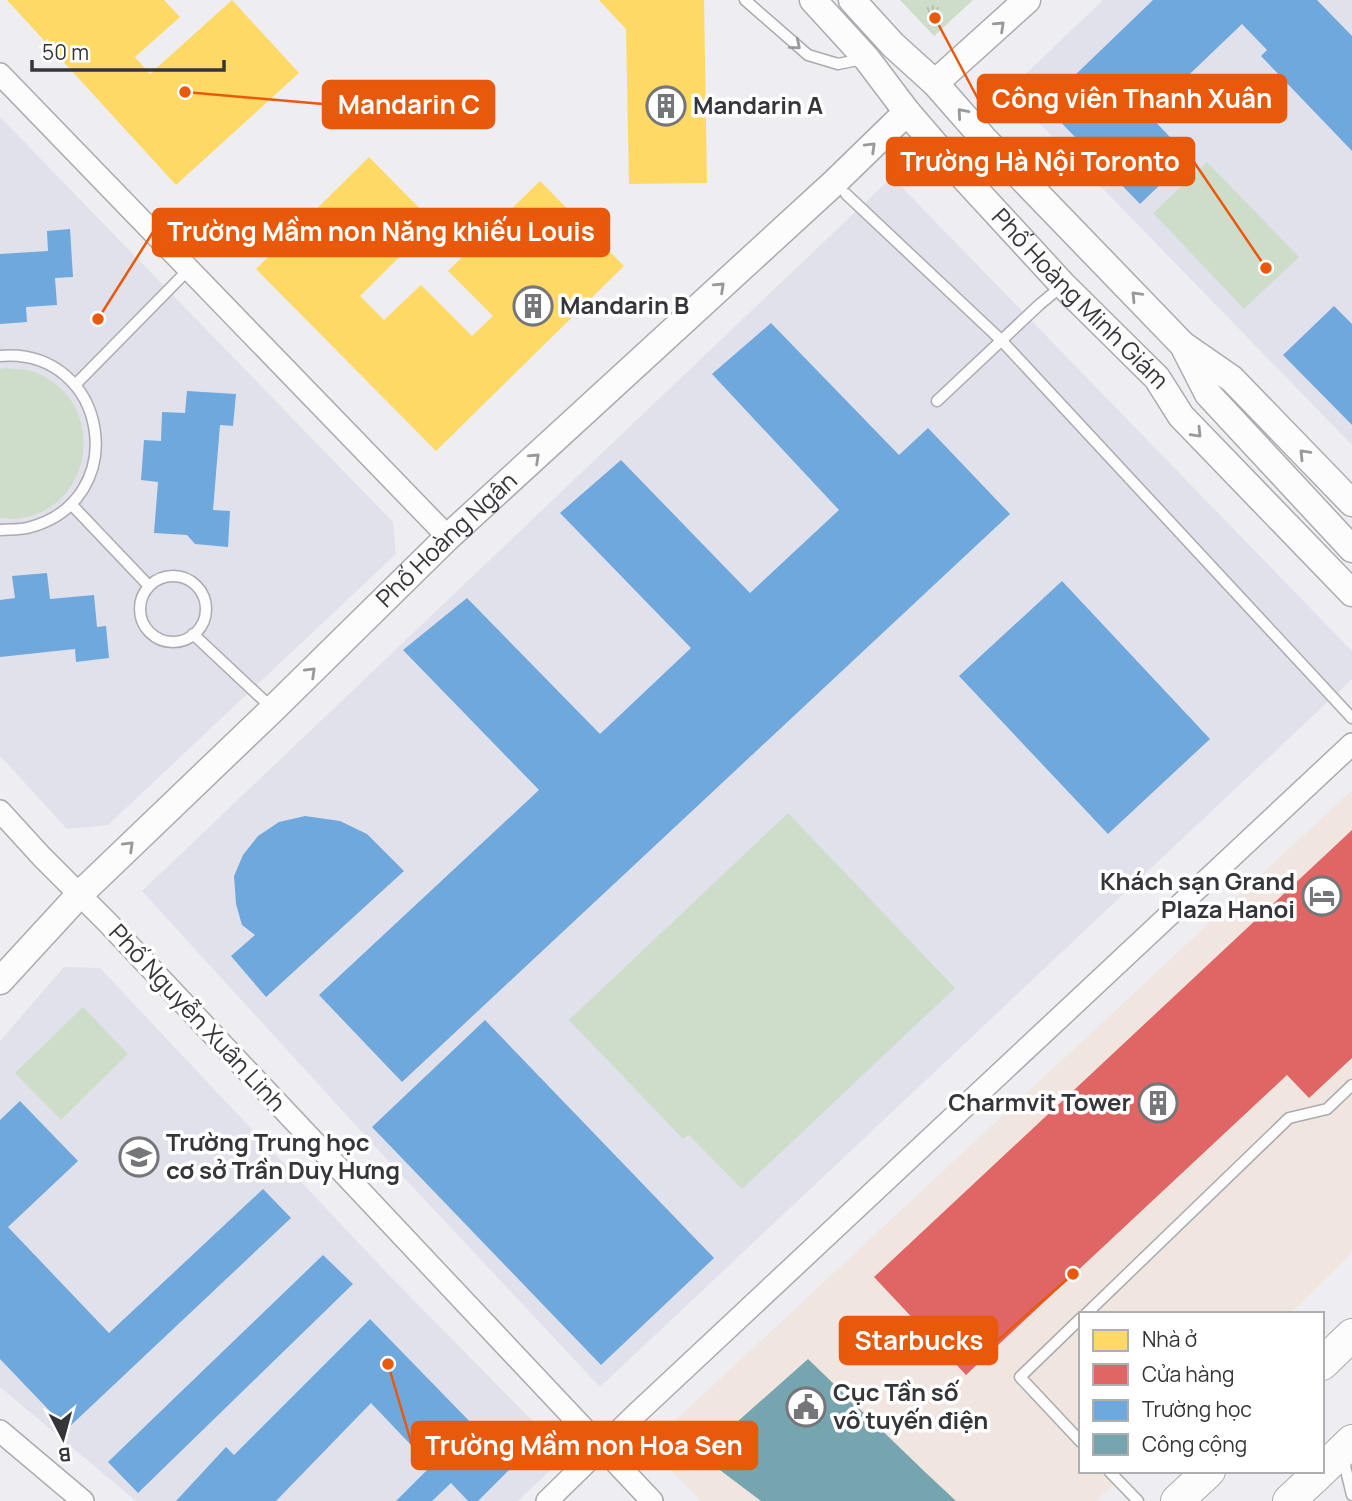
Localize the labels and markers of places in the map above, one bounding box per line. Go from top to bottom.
callout: Công viên Thanh Xuân [978,75,1286,122]
callout: Mandarin C [323,81,494,128]
building icon: Mandarin A [645,85,687,127]
place label: Mandarin A [693,88,823,121]
callout: Trường Hà Nội Toronto [887,138,1194,185]
callout: Trường Mầm non Năng khiếu Louis [153,209,609,256]
building icon: Mandarin B [512,285,554,327]
place label: Mandarin B [560,288,689,321]
place label: Khách sạn Grand Plaza Hanoi [1100,864,1295,925]
hotel icon: Khách sạn Grand Plaza Hanoi [1301,875,1343,917]
building icon: Charmvit Tower [1137,1082,1179,1124]
place label: Charmvit Tower [948,1085,1131,1118]
place label: Trường Trung học cơ sở Trần Duy Hưng [166,1125,400,1186]
school or university icon: Trường Trung học cơ sở Trần Duy Hưng [118,1136,160,1178]
callout: Starbucks [840,1317,997,1364]
place label: Cục Tần số vô tuyến điện [833,1375,988,1436]
public building icon: Cục Tần số vô tuyến điện [785,1386,827,1428]
callout: Trường Mầm non Hoa Sen [412,1422,757,1469]

